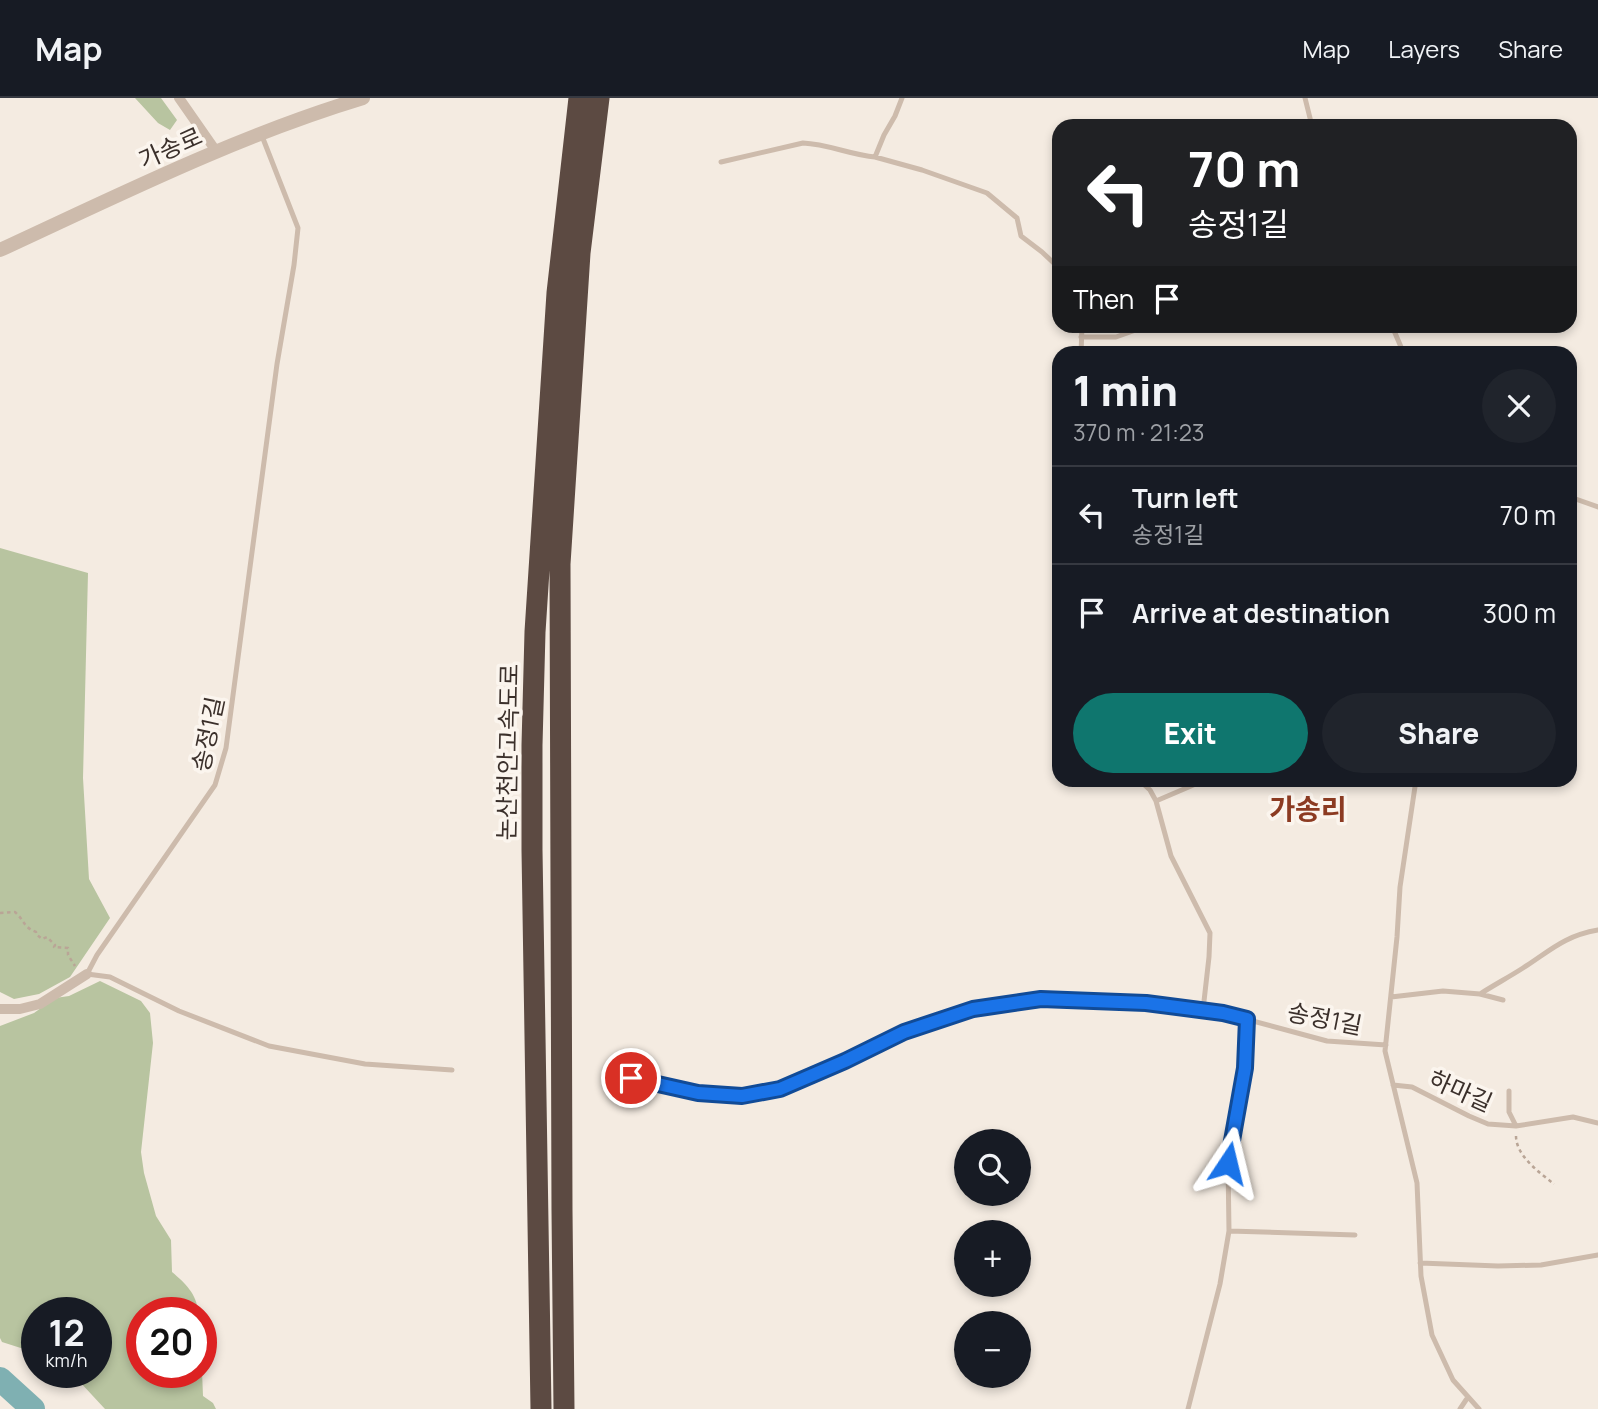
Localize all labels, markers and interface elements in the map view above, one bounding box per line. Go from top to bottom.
text: Map [35,26,103,71]
text: Map [1303,32,1350,65]
text: Layers [1388,32,1460,65]
text: Share [1498,32,1563,65]
street label: 가송로 [133,118,207,176]
text: 70 m [1188,135,1300,202]
icon: left [1073,147,1164,238]
text: 송정1길 [1188,202,1289,246]
icon: arrive [1148,280,1186,318]
text: Then [1073,281,1134,317]
text: 1 min [1073,361,1178,419]
button: close [1482,369,1556,443]
text: 370 m · 21:23 [1073,416,1205,448]
text: Turn left [1132,480,1239,516]
icon: left [1073,496,1111,534]
text: 70 m [1500,497,1556,533]
text: 송정1길 [1132,518,1204,550]
icon: arrive [1073,594,1111,632]
text: Arrive at destination [1132,595,1390,631]
text: 300 m [1483,595,1556,631]
street label: 논산천안고속도로 [489,663,525,841]
button: Exit [1073,693,1308,773]
button: Share [1322,693,1556,773]
street label: 송정1길 [183,694,231,774]
district label: 가송리 [1269,789,1347,827]
street label: 송정1길 [1285,995,1365,1041]
pin [601,1048,661,1108]
icon: arrive [612,1059,650,1097]
street label: 하마길 [1424,1061,1498,1119]
position arrow [1191,1126,1265,1200]
map controls [954,1129,1031,1388]
button: search [954,1129,1031,1206]
button: + [954,1220,1031,1297]
speed limit sign: 20 [126,1297,217,1388]
text: 12 [48,1309,85,1357]
button: − [954,1311,1031,1388]
text: km/h [46,1348,87,1372]

